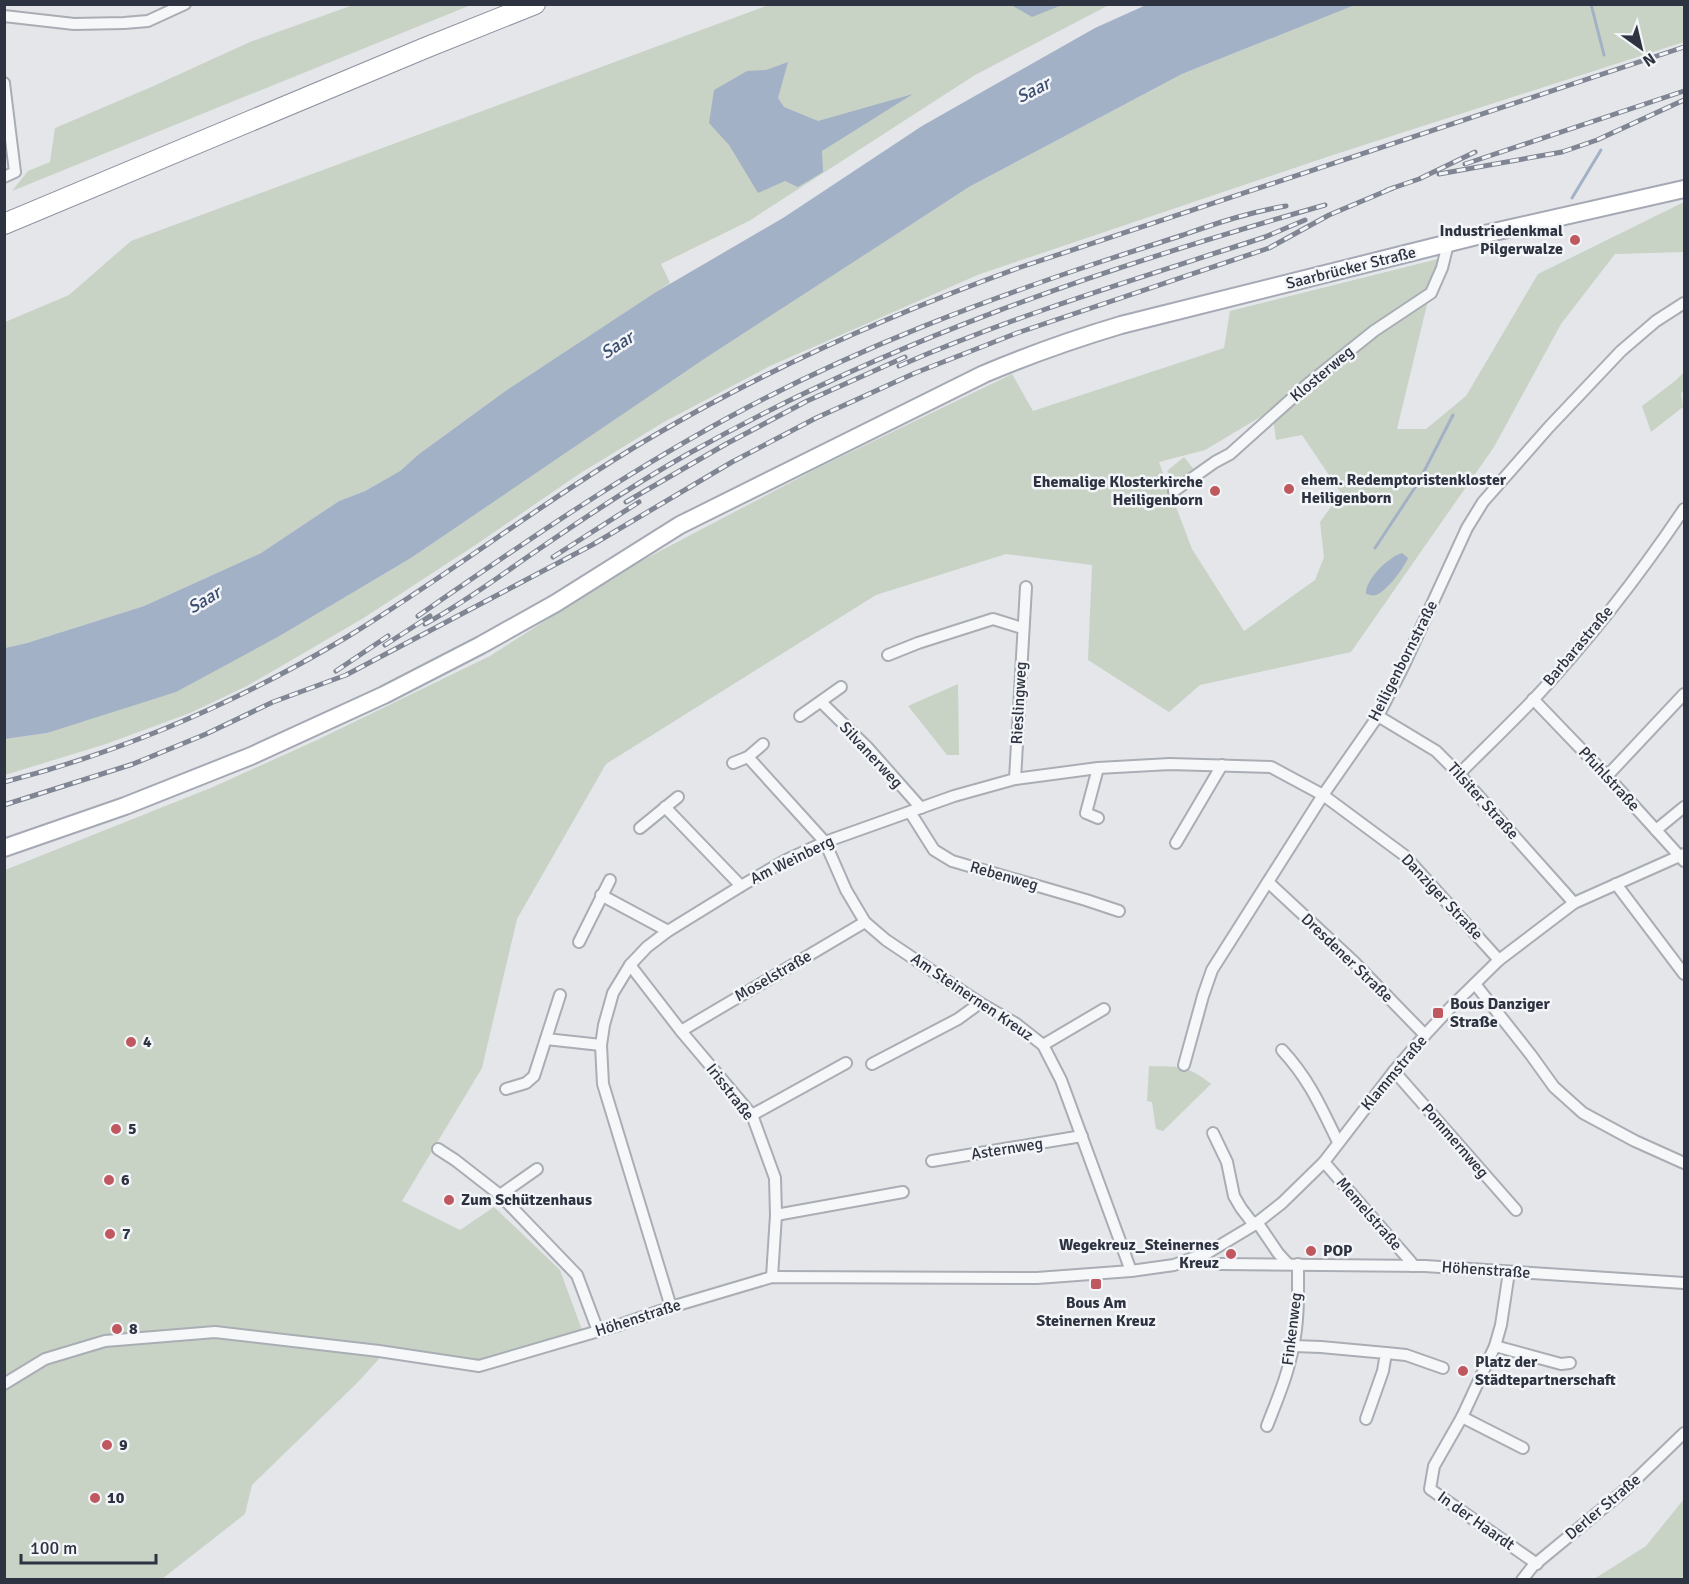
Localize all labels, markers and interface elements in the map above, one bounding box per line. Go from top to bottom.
north arrow [1611,18,1671,78]
text: N [1639,48,1659,71]
water label: Saar [1012,71,1056,108]
place label: Industriedenkmal Pilgerwalze [1440,221,1563,259]
marker: Industriedenkmal Pilgerwalze [1568,233,1582,247]
street label: Saarbrücker Straße [1284,242,1418,294]
water label: Saar [596,325,640,364]
street label: Klosterweg [1286,342,1358,406]
place label: ehem. Redemptoristenkloster Heiligenborn [1301,470,1507,508]
place label: Ehemalige Klosterkirche Heiligenborn [1033,472,1203,510]
marker: ehem. Redemptoristenkloster Heiligenborn [1282,482,1296,496]
marker: Ehemalige Klosterkirche Heiligenborn [1208,484,1222,498]
water label: Saar [183,580,227,618]
street label: Heiligenbornstraße [1364,597,1442,725]
street label: Barbarastraße [1539,602,1617,690]
street label: Rieslingweg [1007,661,1031,745]
street label: Silvanerweg [835,717,907,793]
street label: Pfuhlstraße [1574,742,1644,816]
street label: Tilsiter Straße [1443,758,1523,844]
street label: Am Weinberg [747,831,837,889]
street label: Danziger Straße [1397,850,1487,944]
street label: Rebenweg [968,857,1040,895]
street label: Dresdener Straße [1297,909,1397,1007]
street label: Moselstraße [731,946,815,1006]
street label: Am Steinernen Kreuz [907,949,1037,1045]
place label: Bous Danziger Straße [1450,994,1551,1032]
marker: Bous Danziger Straße [1431,1006,1445,1020]
street label: Klammstraße [1357,1031,1431,1115]
place label: 4 [143,1032,152,1052]
marker: 4 [124,1035,138,1049]
street label: Irisstraße [702,1060,758,1124]
street label: Pommernweg [1417,1099,1493,1183]
place label: 5 [128,1119,137,1139]
marker: 5 [109,1122,123,1136]
street label: Asternweg [970,1133,1044,1165]
place label: 6 [121,1170,130,1190]
marker: 6 [102,1173,116,1187]
street label: Memelstraße [1332,1173,1406,1255]
place label: Zum Schützenhaus [461,1190,592,1210]
marker: Zum Schützenhaus [442,1193,456,1207]
place label: 7 [122,1224,131,1244]
marker: 7 [103,1227,117,1241]
place label: Wegekreuz_Steinernes Kreuz [1059,1235,1219,1273]
place label: POP [1323,1241,1353,1261]
marker: POP [1304,1244,1318,1258]
marker: Wegekreuz_Steinernes Kreuz [1224,1247,1238,1261]
street label: Höhenstraße [1441,1257,1531,1283]
marker: Bous Am Steinernen Kreuz [1089,1277,1103,1291]
street label: Finkenweg [1278,1291,1306,1367]
place label: Bous Am Steinernen Kreuz [1036,1293,1156,1331]
street label: Höhenstraße [593,1295,683,1341]
place label: 8 [129,1319,138,1339]
marker: 8 [110,1322,124,1336]
place label: Platz der Städtepartnerschaft [1475,1352,1616,1390]
marker: Platz der Städtepartnerschaft [1456,1364,1470,1378]
place label: 9 [119,1435,128,1455]
marker: 9 [100,1438,114,1452]
street label: Derler Straße [1561,1470,1645,1544]
street label: In der Haardt [1434,1487,1519,1555]
place label: 10 [107,1488,125,1508]
marker: 10 [88,1491,102,1505]
scale bar [21,1527,156,1565]
text: 100 m [30,1537,77,1559]

